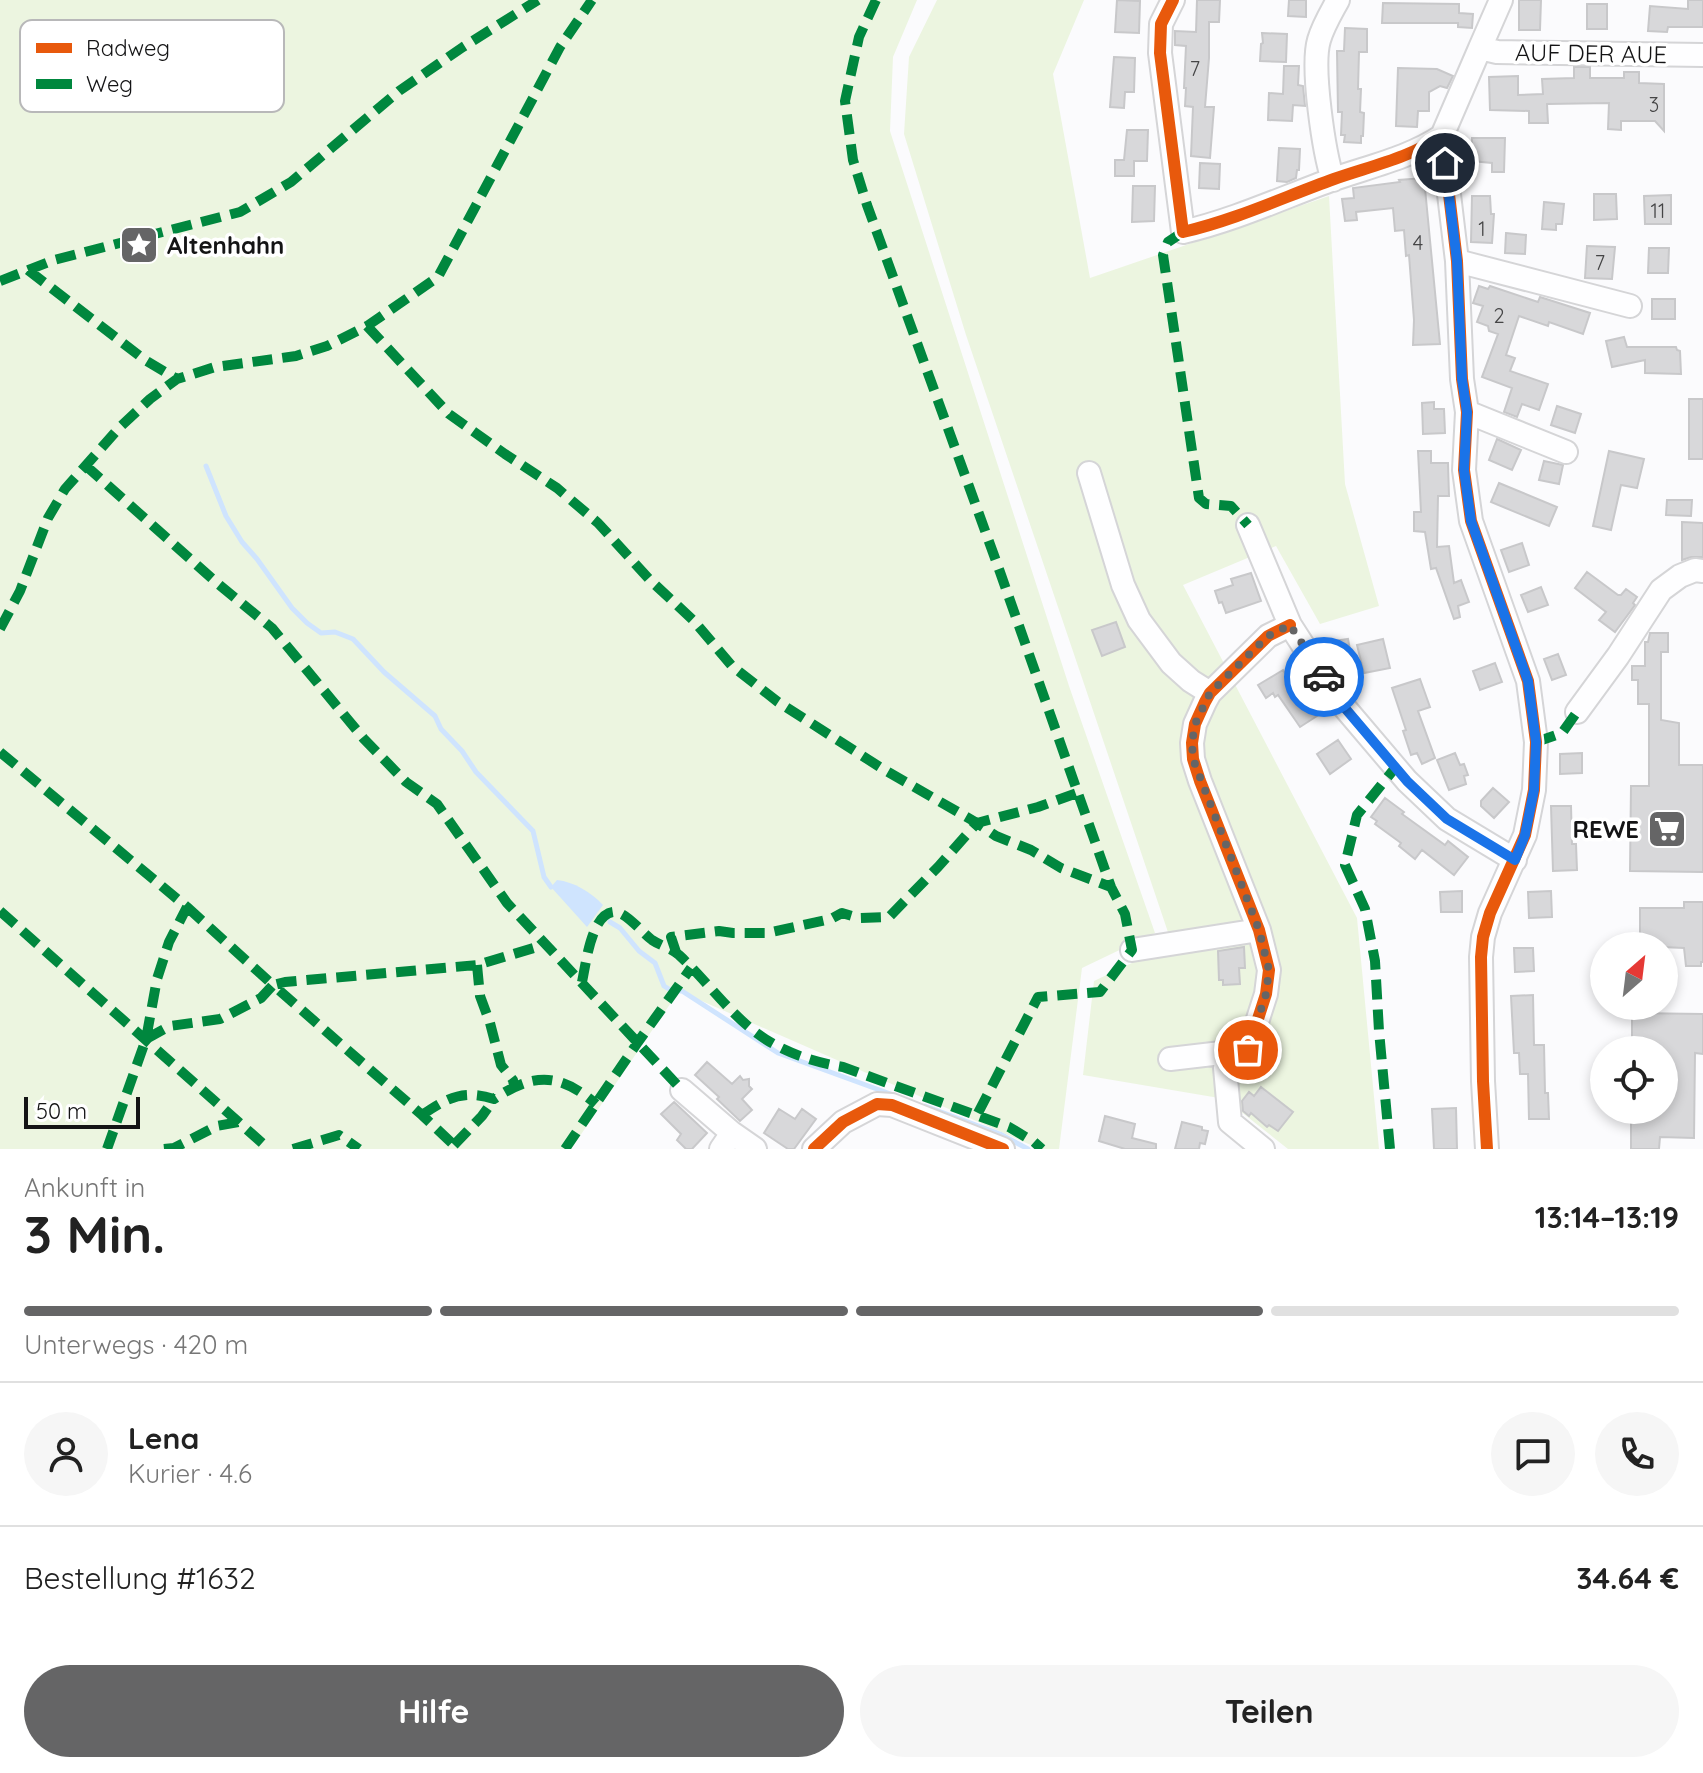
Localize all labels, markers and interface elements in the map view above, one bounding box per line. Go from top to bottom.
legend [20,20,284,112]
text: Radweg [86,34,170,62]
street label: AUF DER AUE [1515,37,1667,69]
house number: 7 [1190,56,1200,81]
text: Weg [86,70,133,98]
house number: 3 [1649,92,1659,117]
pin [1411,129,1479,197]
icon: home [1423,141,1467,185]
house number: 11 [1651,198,1665,223]
house number: 1 [1478,216,1486,241]
place icon: Altenhahn [118,224,160,266]
place label: Altenhahn [167,230,284,260]
house number: 4 [1413,230,1423,255]
house number: 7 [1595,250,1605,275]
house number: 2 [1493,303,1505,328]
courier [1284,637,1364,717]
icon: car [1302,655,1346,699]
supermarket icon: REWE [1646,808,1688,850]
place label: REWE [1572,814,1639,844]
north arrow [1590,932,1678,1020]
map controls [1590,932,1678,1124]
pin [1214,1016,1282,1084]
icon: bag [1226,1028,1270,1072]
button: locate [1590,1036,1678,1124]
scale bar [24,1093,140,1129]
text: 50 m [36,1097,87,1125]
text: Ankunft in [24,1171,145,1204]
text: 13:14–13:19 [1535,1198,1679,1236]
text: 3 Min. [24,1201,165,1266]
text: Unterwegs · 420 m [24,1328,248,1361]
button: person [24,1412,108,1496]
button: chat [1491,1412,1575,1496]
button: phone [1595,1412,1679,1496]
text: Lena [128,1419,199,1457]
text: Kurier · 4.6 [128,1457,252,1490]
text: Bestellung #1632 [24,1559,256,1597]
text: 34.64 € [1576,1559,1679,1597]
button: Hilfe [24,1665,844,1757]
button: Teilen [860,1665,1679,1757]

